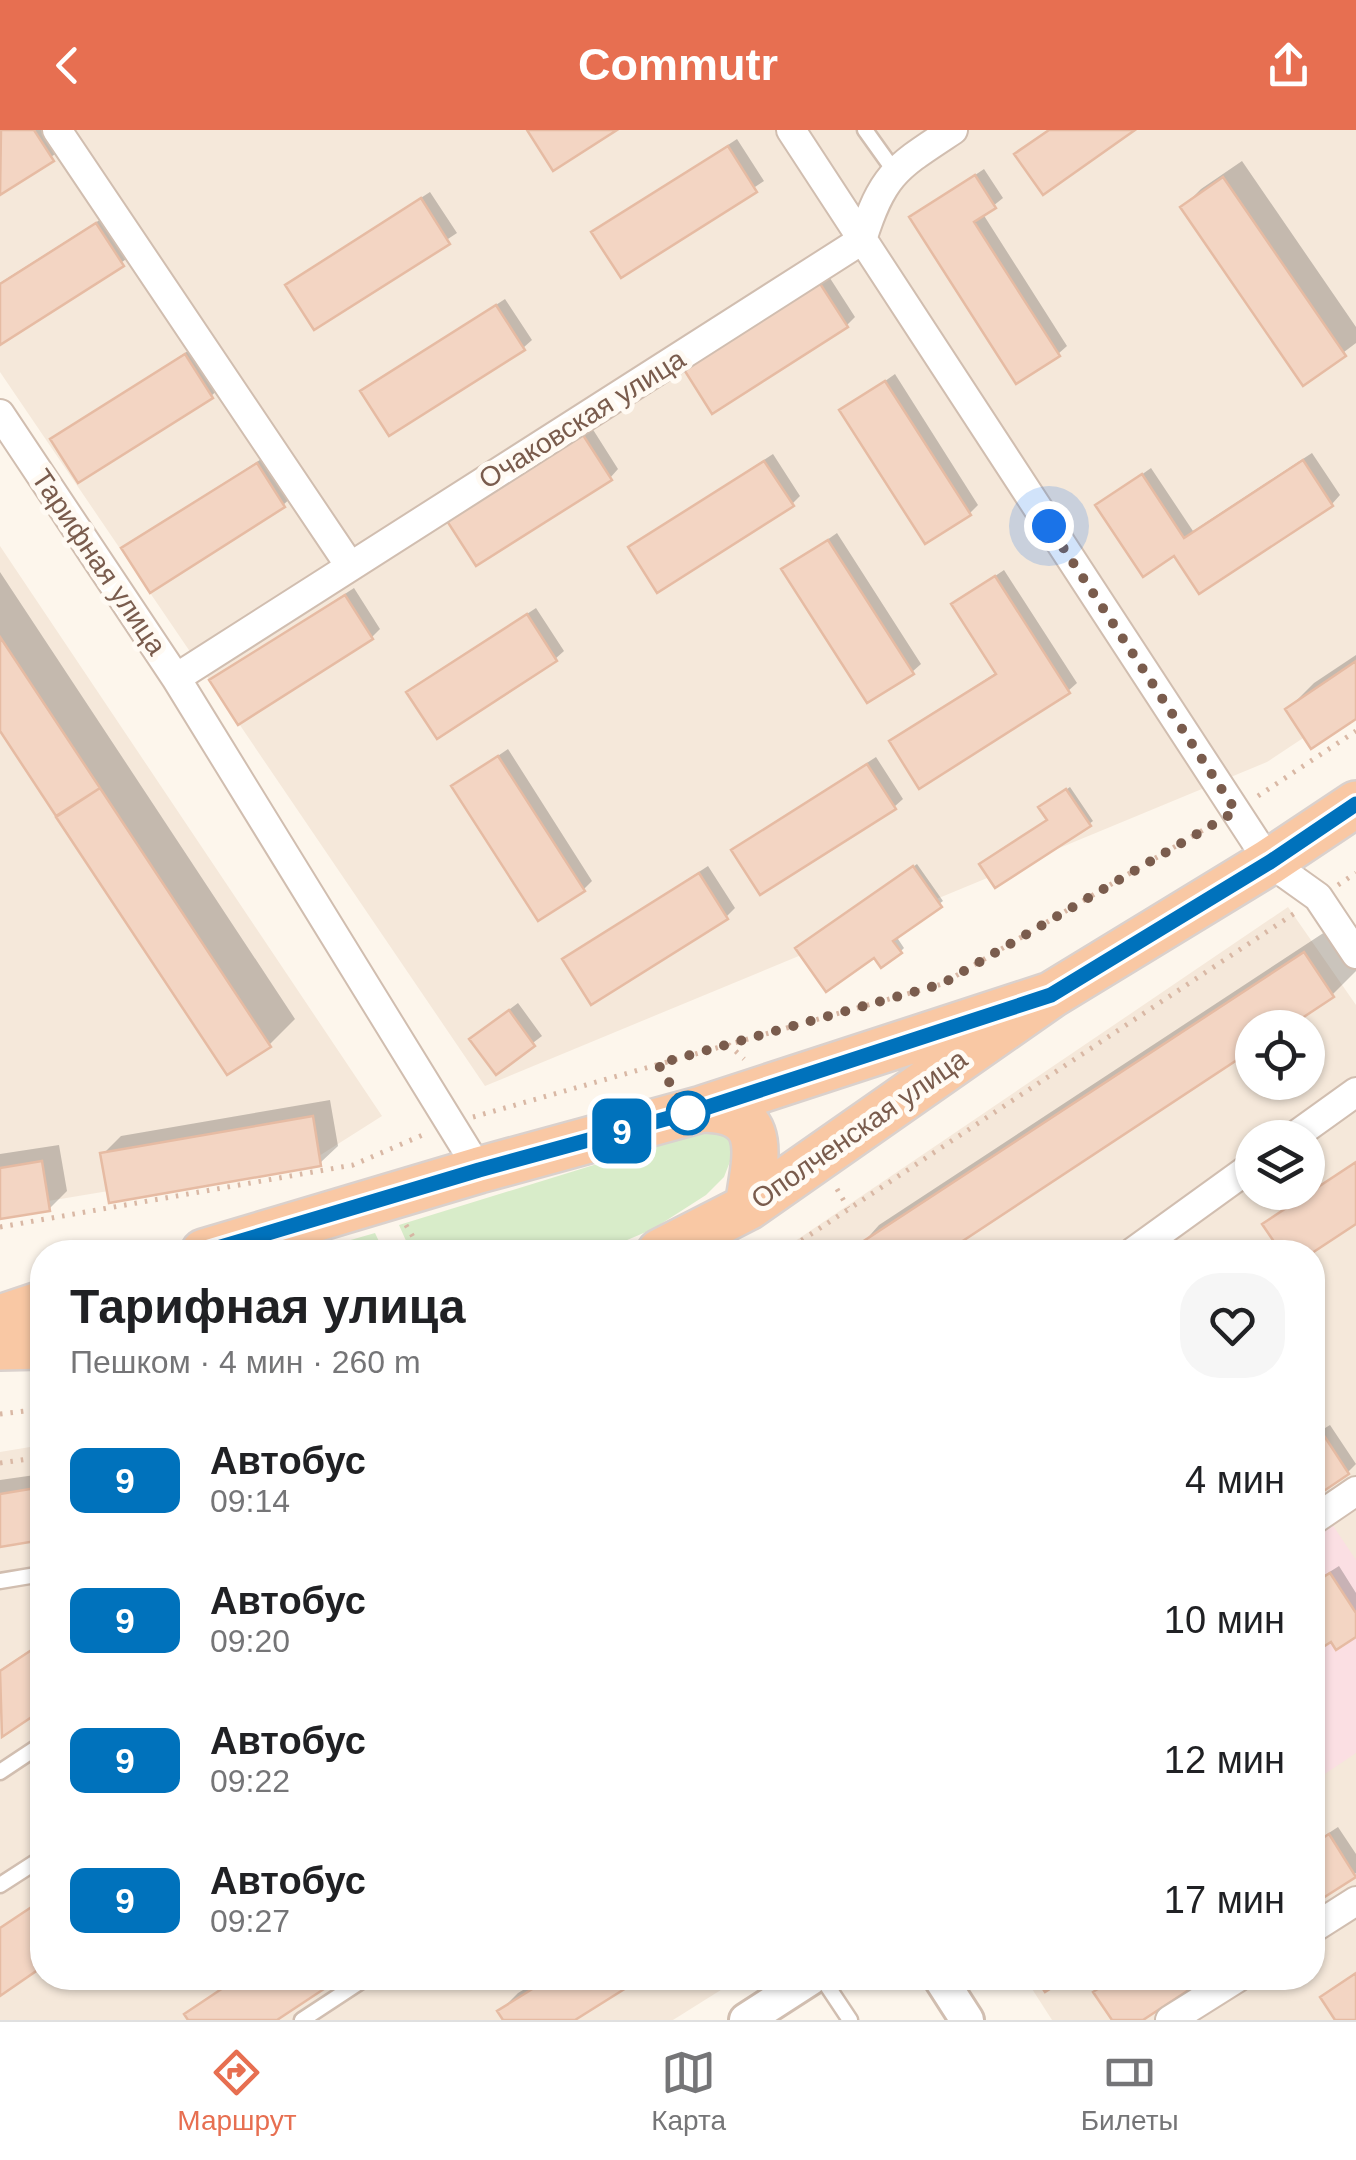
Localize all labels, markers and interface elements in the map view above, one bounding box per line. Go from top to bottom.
icon: back [40,38,95,93]
icon: share [1261,38,1316,93]
text: Commutr [578,39,778,90]
street label: Очаковская улица [473,343,691,495]
street label: Тарифная улица [26,464,173,661]
your location [1024,501,1074,551]
map controls [1235,1010,1325,1210]
button: locate [1235,1010,1325,1100]
street label: Ополченская улица [745,1043,973,1215]
unlabelled marker [667,1092,709,1134]
line badge: 9 [590,1098,654,1164]
text: 9 [612,1112,632,1151]
button: layers [1235,1120,1325,1210]
button: heart [1180,1273,1285,1378]
text: Тарифная улица [70,1280,466,1333]
text: Пешком · 4 мин · 260 m [70,1344,421,1380]
text: Автобус [210,1440,366,1482]
text: 4 мин [1185,1459,1285,1501]
text: 9 [115,1461,135,1500]
text: 09:14 [210,1483,290,1519]
text: Автобус [210,1580,366,1622]
text: 10 мин [1164,1599,1285,1641]
text: 9 [115,1601,135,1640]
text: 09:20 [210,1623,290,1659]
text: Автобус [210,1720,366,1762]
text: 12 мин [1164,1739,1285,1781]
text: 9 [115,1741,135,1780]
text: 09:22 [210,1763,290,1799]
text: Автобус [210,1860,366,1902]
text: 17 мин [1164,1879,1285,1921]
text: 9 [115,1881,135,1920]
text: 09:27 [210,1903,290,1939]
tab: Маршрут [177,2045,297,2137]
tab: Карта [651,2045,726,2137]
tab: Билеты [1081,2045,1179,2137]

